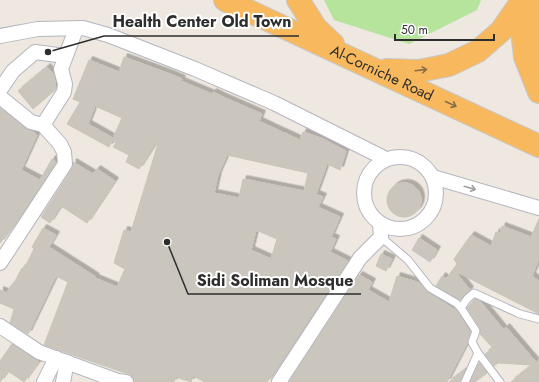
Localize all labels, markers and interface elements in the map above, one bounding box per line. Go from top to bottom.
callout: Health Center Old Town [104,8,299,36]
text: Health Center Old Town [113,10,291,33]
scale bar [395,16,494,42]
text: 50 m [401,21,428,39]
street label: Al-Corniche Road [327,39,437,106]
one-way arrow [414,66,427,74]
one-way arrow [445,101,457,108]
one-way arrow [463,185,476,192]
callout: Sidi Soliman Mosque [188,266,361,294]
text: Sidi Soliman Mosque [197,269,353,292]

